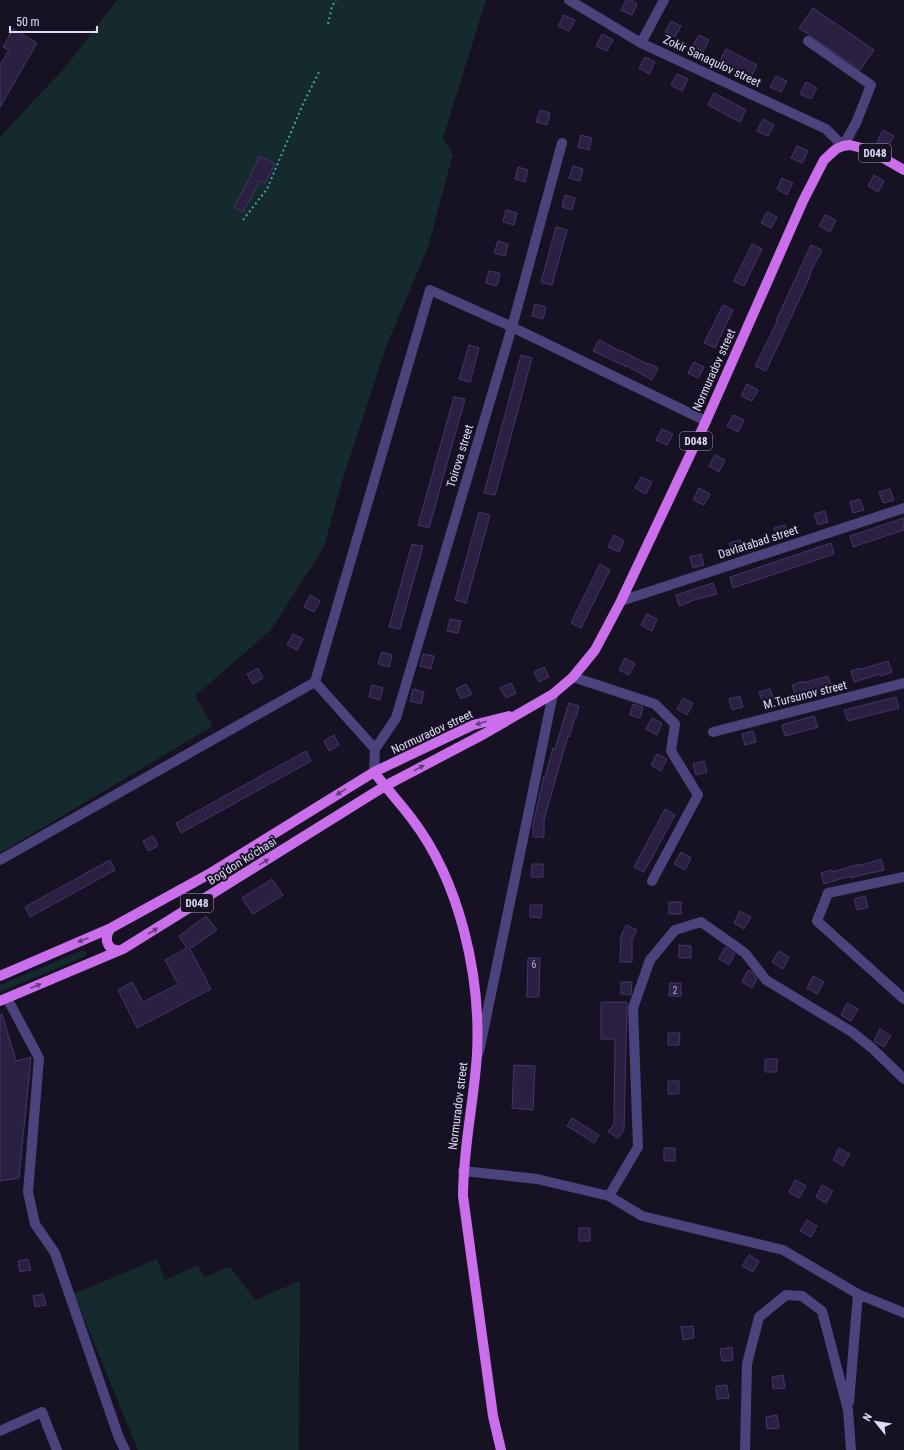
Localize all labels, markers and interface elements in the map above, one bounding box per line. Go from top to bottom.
scale bar [10,8,97,34]
text: 50 m [16,15,40,29]
street label: Zokir Sanaqulov street [661,32,763,90]
road number: D048 [859,144,891,162]
street label: Normuradov street [690,326,739,413]
street label: Toirova street [444,423,476,489]
road number: D048 [680,432,712,450]
street label: Davlatabad street [716,522,800,562]
street label: M.Tursunov street [762,678,849,712]
street label: Normuradov street [389,707,475,757]
one-way arrow [474,720,486,726]
one-way arrow [413,765,425,771]
one-way arrow [335,789,347,796]
street label: Bog'don ko'chasi [205,834,279,888]
one-way arrow [259,858,269,866]
road number: D048 [181,894,213,912]
one-way arrow [147,927,159,934]
one-way arrow [77,937,88,943]
house number: 6 [532,959,537,970]
one-way arrow [30,982,42,989]
house number: 2 [673,985,678,996]
street label: Normuradov street [446,1061,470,1151]
north arrow [856,1402,896,1442]
text: N [860,1411,875,1423]

